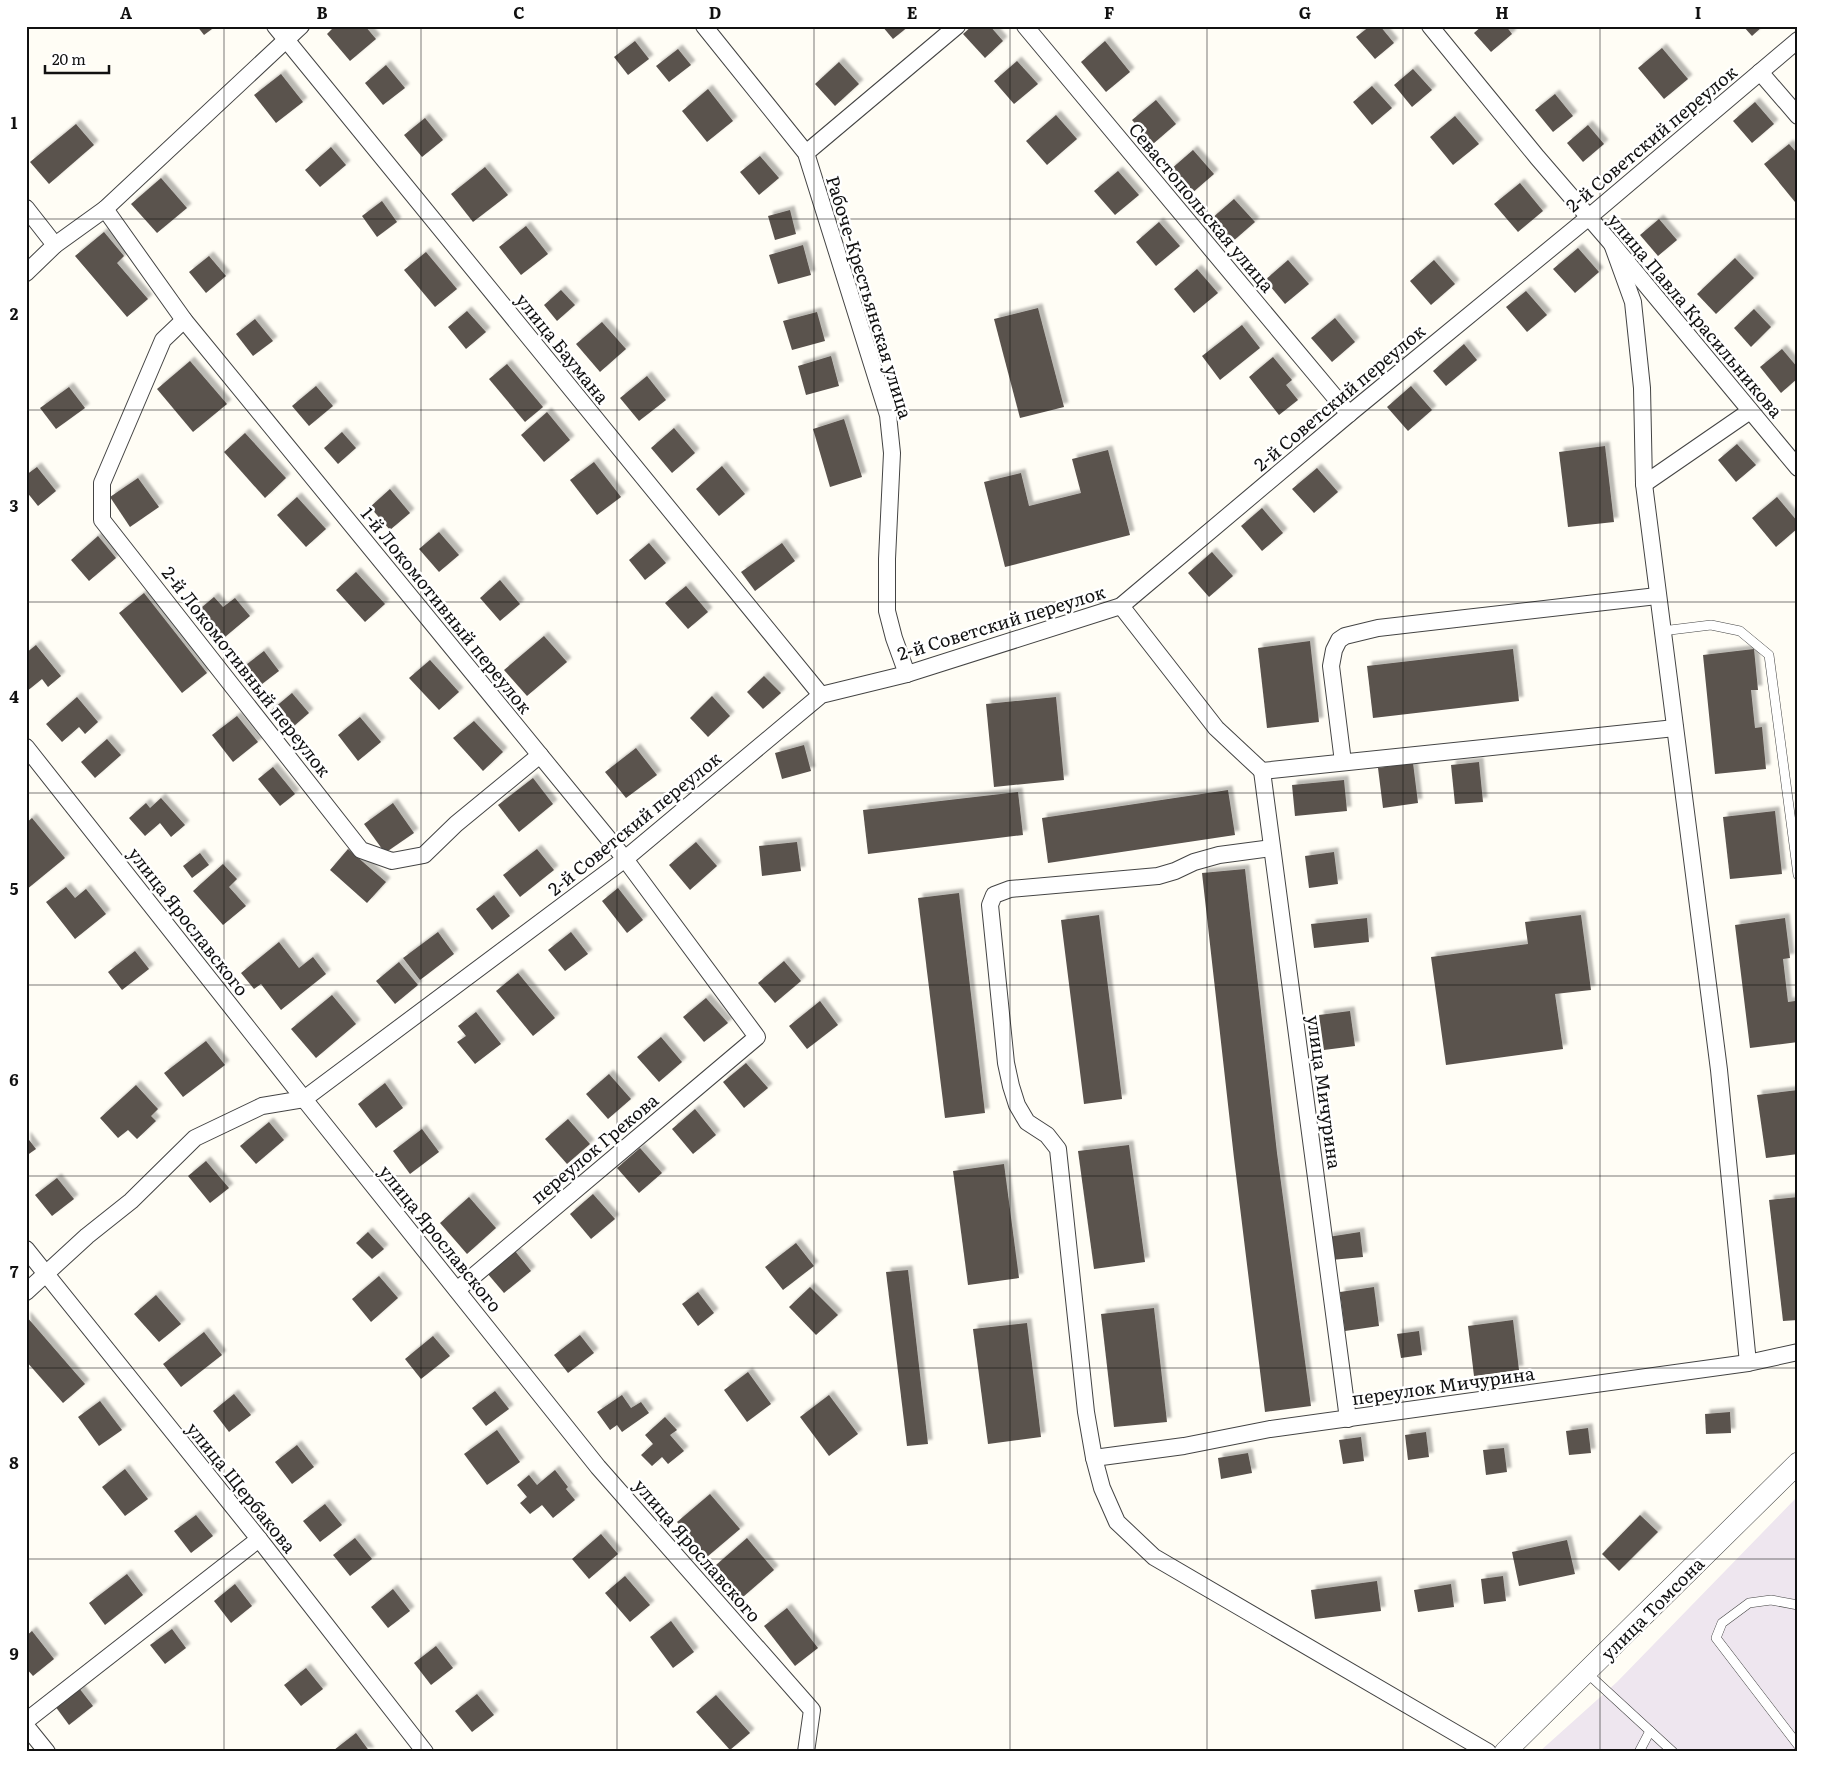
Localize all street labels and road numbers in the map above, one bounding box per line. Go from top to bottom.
street label: 2-й Советский переулок [1560,58,1743,218]
street label: Севастопольская улица [1123,116,1281,298]
street label: Рабоче-Крестьянская улица [820,172,920,422]
street label: улица Павла Красильникова [1602,207,1790,423]
street label: улица Баумана [510,287,616,409]
street label: 2-й Советский переулок [1248,317,1431,477]
street label: 1-й Локомотивный переулок [355,501,539,719]
street label: 2-й Локомотивный переулок [156,560,338,782]
street label: 2-й Советский переулок [894,577,1109,666]
street label: 2-й Советский переулок [542,744,727,901]
street label: улица Ярославского [122,841,256,1001]
street label: улица Мичурина [1301,1013,1349,1171]
street label: переулок Грекова [524,1086,664,1210]
street label: улица Ярославского [373,1159,509,1317]
street label: переулок Мичурина [1350,1359,1536,1411]
street label: улица Щербакова [181,1416,303,1558]
street label: улица Ярославского [628,1472,768,1628]
street label: улица Томсона [1594,1550,1710,1666]

